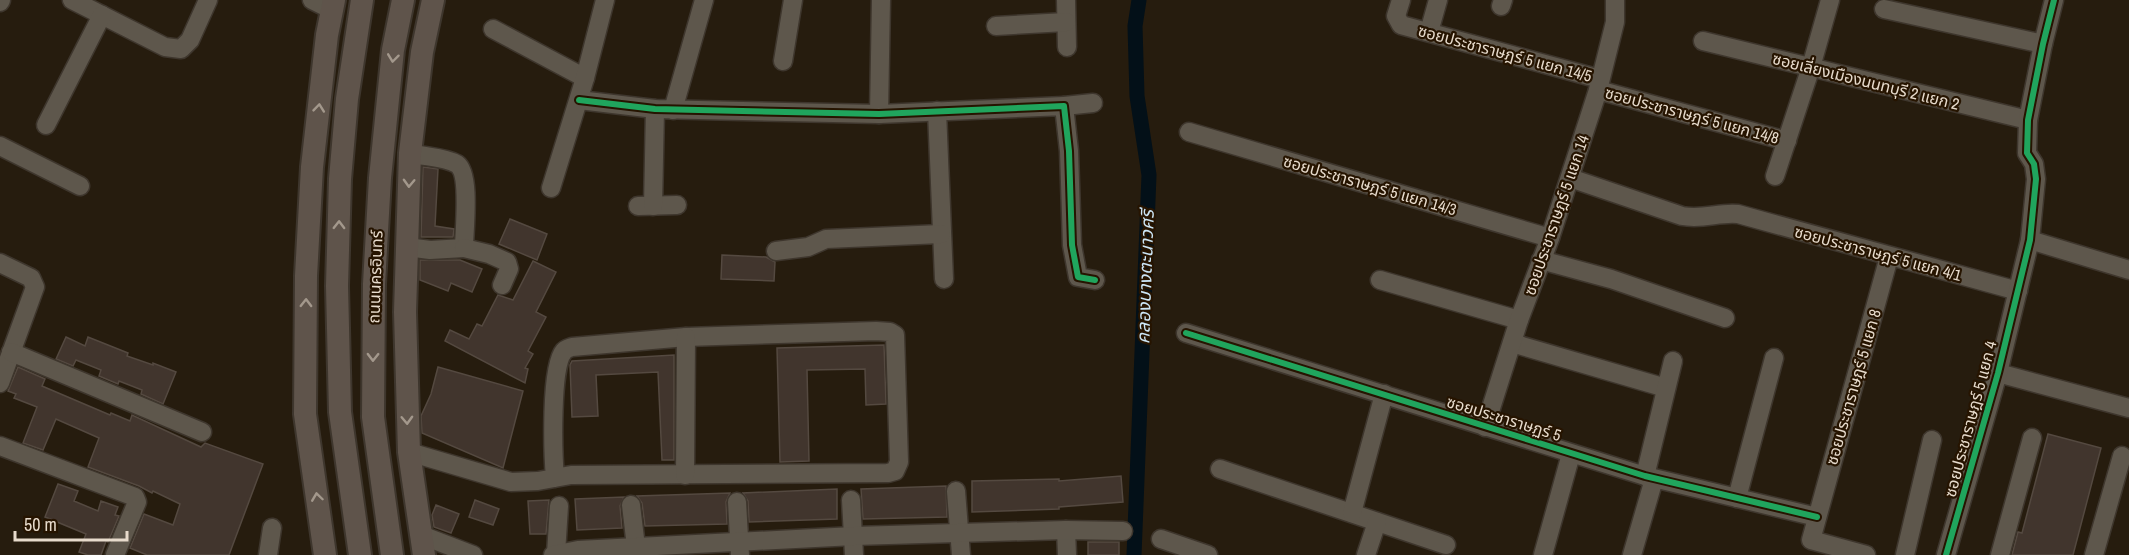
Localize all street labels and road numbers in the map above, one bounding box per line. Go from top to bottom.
street label: ซอยประชาราษฎร์ 5 แยก 14/5 [1416,19,1594,87]
street label: ซอยเลี่ยงเมืองนนทบุรี 2 แยก 2 [1770,47,1962,115]
street label: ซอยประชาราษฎร์ 5 แยก 14/8 [1603,81,1781,149]
street label: ซอยประชาราษฎร์ 5 แยก 14 [1518,132,1594,298]
street label: ซอยประชาราษฎร์ 5 แยก 14/3 [1281,150,1459,220]
street label: ซอยประชาราษฎร์ 5 แยก 4/1 [1792,220,1965,286]
street label: ถนนนครอินทร์ [362,229,388,324]
street label: ซอยประชาราษฎร์ 5 แยก 8 [1820,307,1886,467]
street label: ซอยประชาราษฎร์ 5 แยก 4 [1939,338,2001,500]
street label: ซอยประชาราษฏร์ 5 [1444,390,1564,446]

